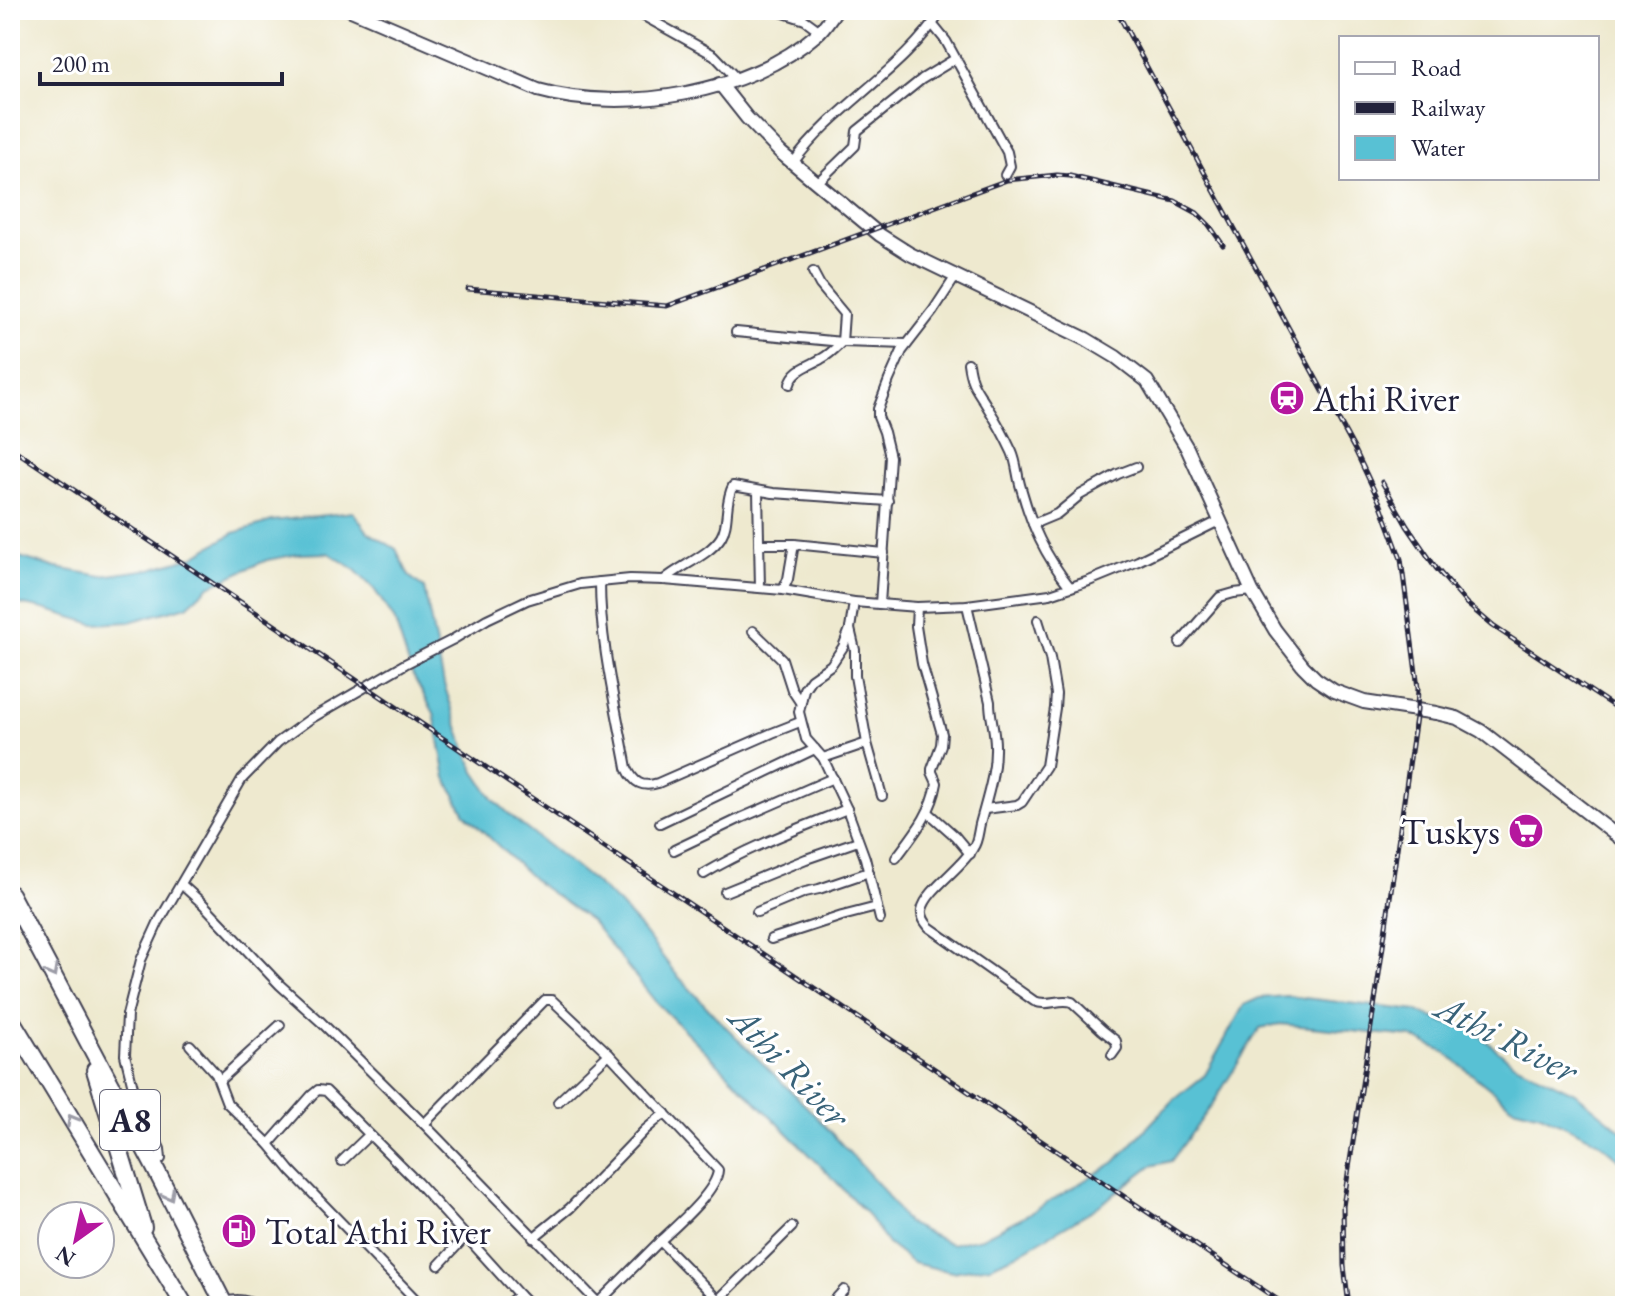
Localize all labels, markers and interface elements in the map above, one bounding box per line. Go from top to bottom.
scale bar [40,36,282,86]
legend [1339,36,1599,180]
text: 200 m [52,48,110,79]
text: Road [1411,52,1462,83]
text: Railway [1411,92,1486,123]
text: Water [1411,132,1465,163]
place label: Athi River [1312,375,1459,422]
station icon: Athi River [1268,379,1306,417]
place label: Tuskys [1401,808,1500,855]
supermarket icon: Tuskys [1507,812,1545,850]
one-way arrow [42,964,58,979]
water label: Athi River [1425,980,1588,1095]
water label: Athi River [718,991,862,1139]
road number: A8 [100,1090,160,1150]
one-way arrow [66,1114,82,1128]
one-way arrow [159,1186,174,1201]
north arrow [36,1200,116,1280]
place label: Total Athi River [265,1208,491,1255]
fuel station icon: Total Athi River [220,1212,258,1250]
text: N [50,1239,81,1273]

